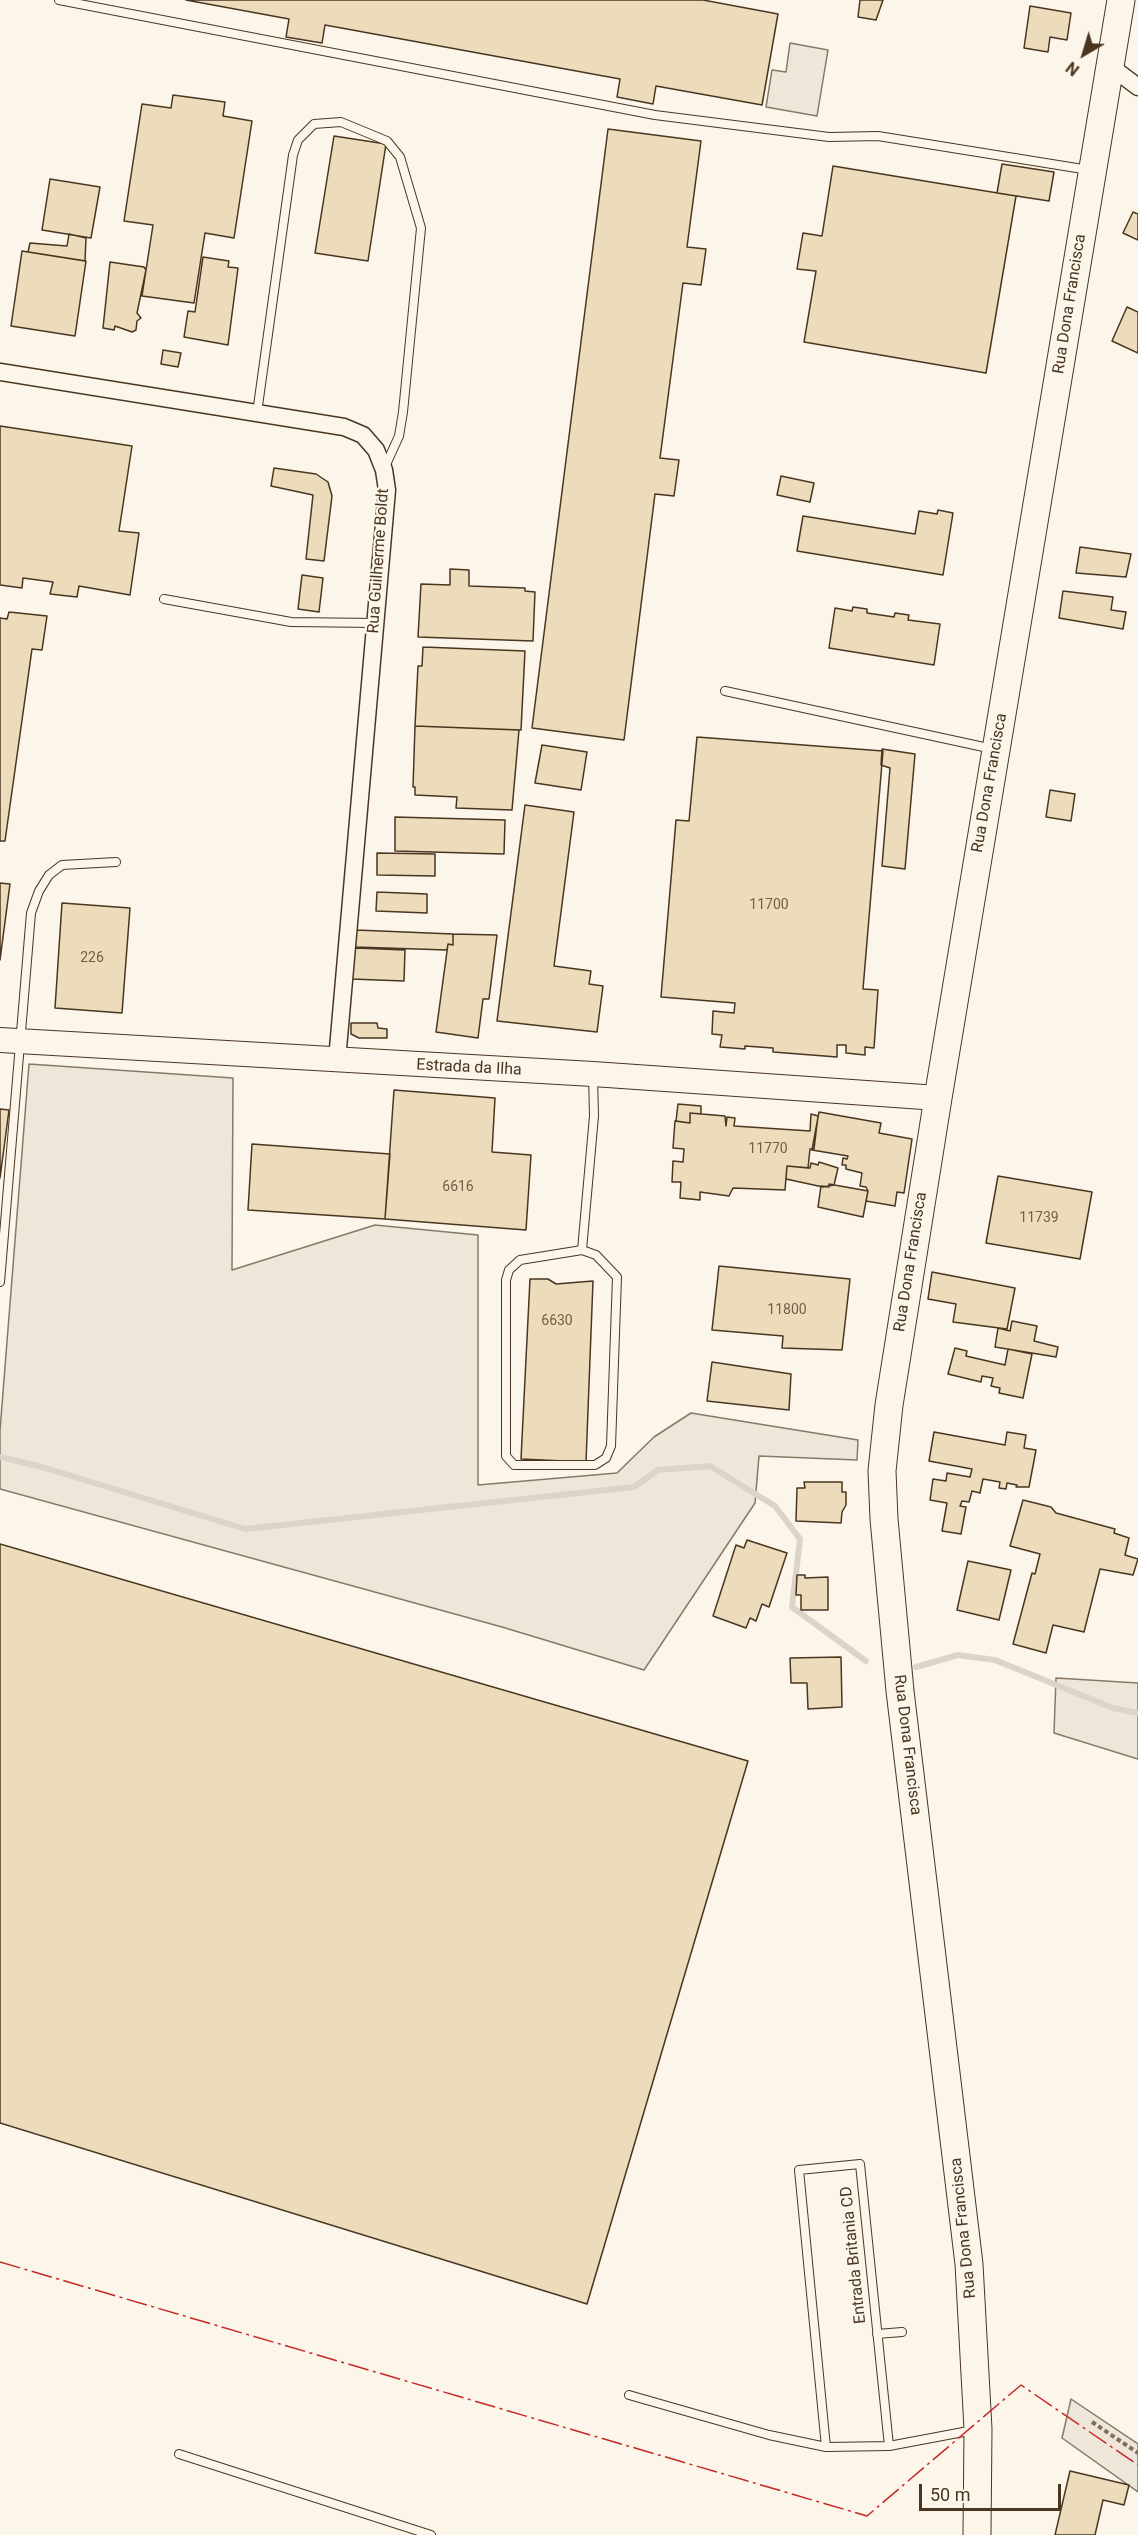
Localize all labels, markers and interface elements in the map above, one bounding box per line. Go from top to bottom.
north arrow [1054,24,1114,84]
text: N [1062,58,1083,80]
street label: Rua Dona Francisca [1049,233,1091,375]
street label: Rua Guilherme Boldt [364,488,394,634]
street label: Rua Dona Francisca [968,712,1012,854]
house number: 11700 [749,897,789,913]
house number: 226 [80,950,104,966]
street label: Estrada da Ilha [416,1056,522,1080]
house number: 11770 [748,1141,788,1157]
house number: 6616 [442,1179,474,1195]
street label: Rua Dona Francisca [890,1191,932,1333]
house number: 11739 [1019,1210,1059,1226]
house number: 11800 [767,1302,807,1318]
house number: 6630 [541,1313,573,1329]
street label: Rua Dona Francisca [889,1674,925,1816]
street label: Rua Dona Francisca [947,2157,981,2299]
street label: Entrada Britania CD [837,2185,871,2325]
scale bar [922,2472,1064,2510]
text: 50 m [930,2484,970,2505]

